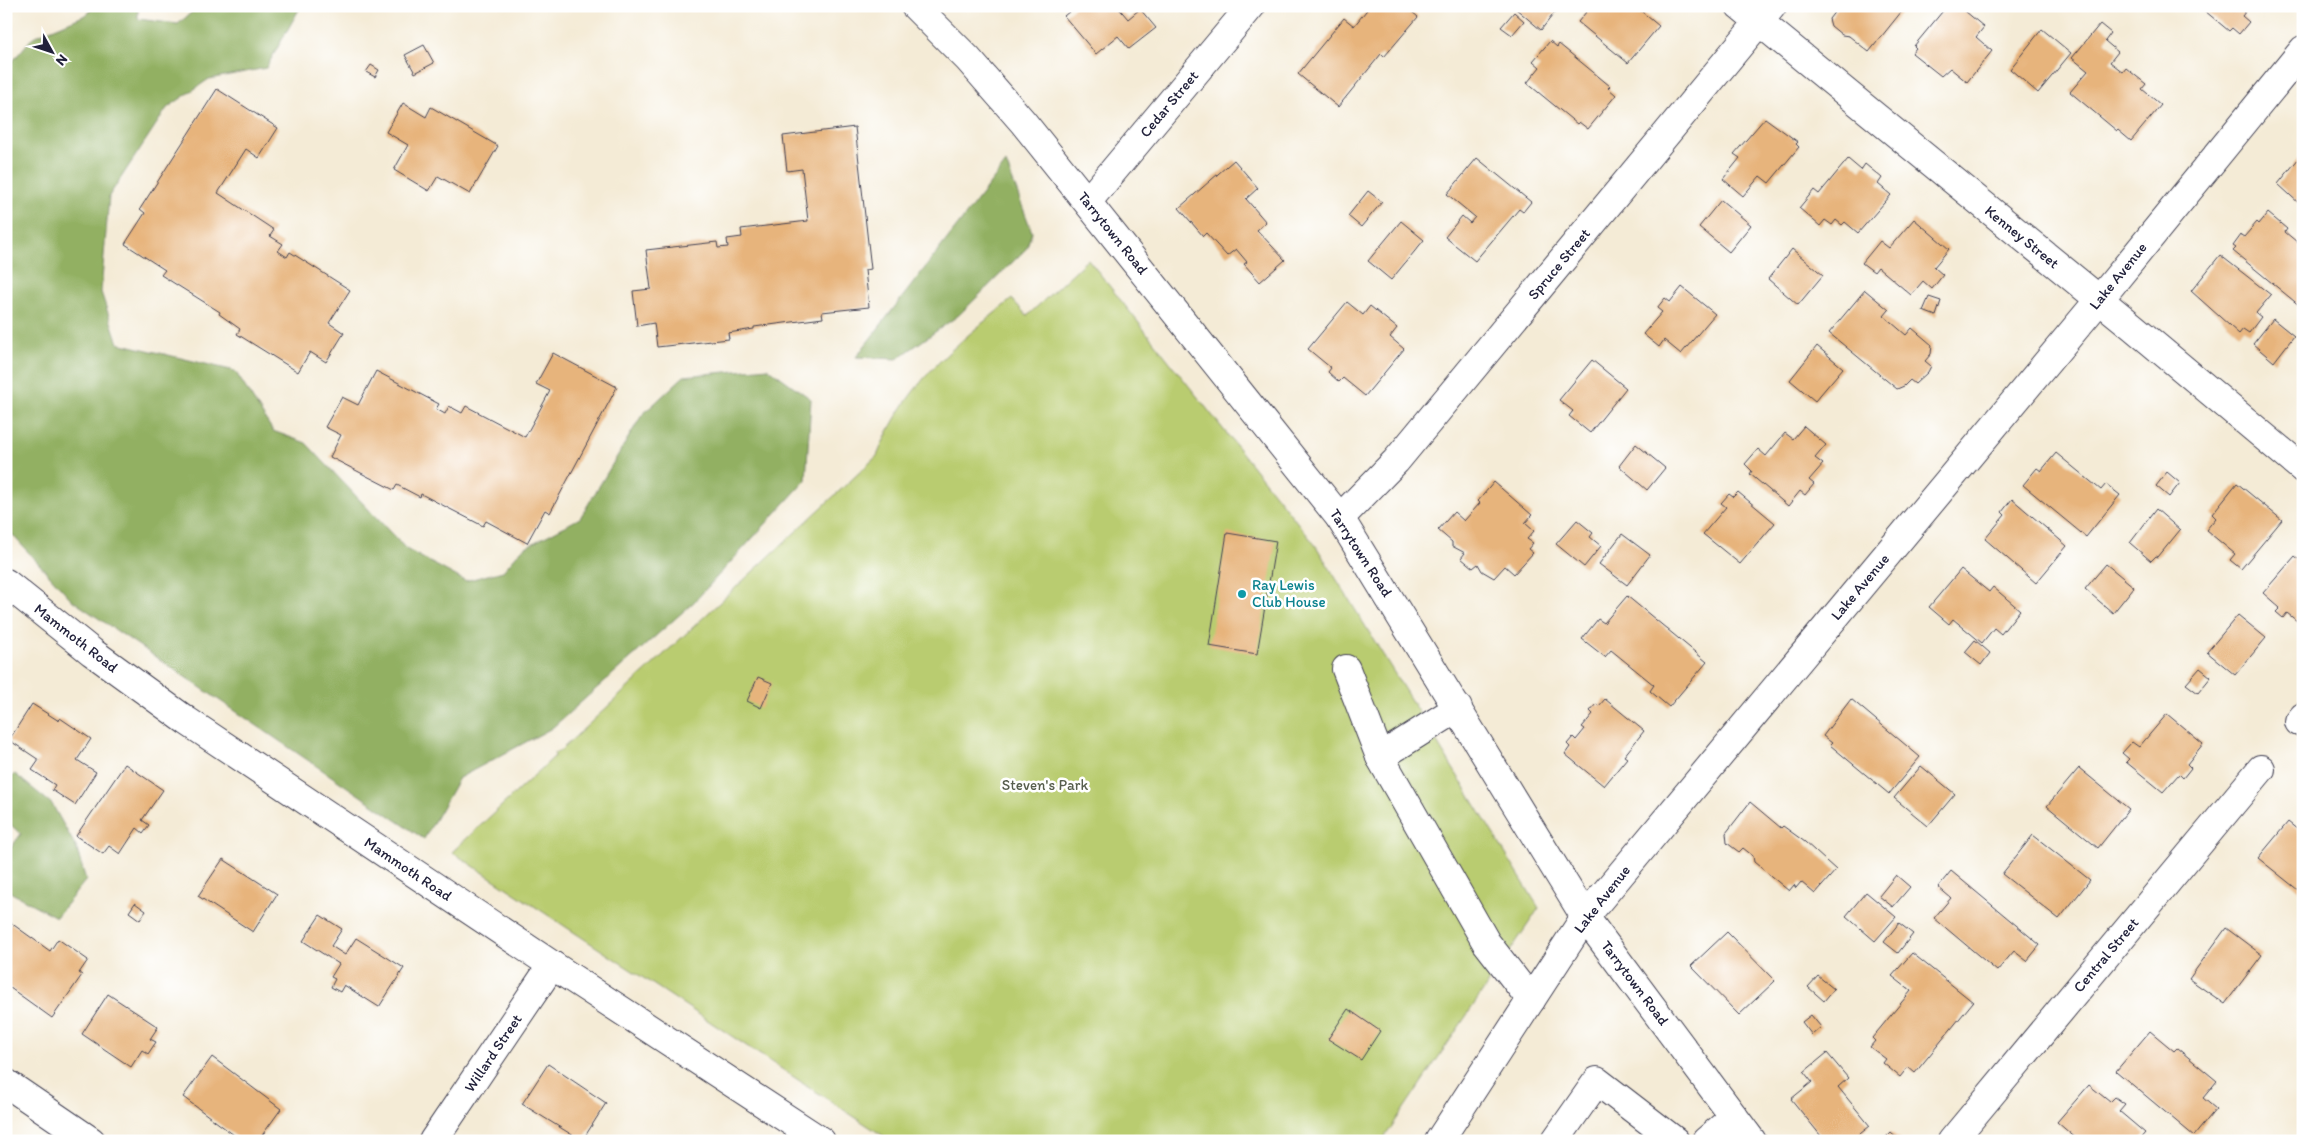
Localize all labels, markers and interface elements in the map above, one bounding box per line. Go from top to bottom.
north arrow [28,28,78,78]
text: N [52,51,71,69]
street label: Cedar Street [1136,67,1202,141]
street label: Tarrytown Road [1074,188,1152,279]
street label: Kenney Street [1981,202,2063,273]
street label: Spruce Street [1524,224,1594,303]
street label: Lake Avenue [2085,239,2151,313]
street label: Tarrytown Road [1326,505,1397,601]
street label: Lake Avenue [1827,550,1893,624]
place label: Ray Lewis Club House [1252,576,1326,611]
marker: Ray Lewis Club House [1236,588,1248,600]
street label: Mammoth Road [30,600,122,676]
park label: Steven's Park [1002,776,1088,794]
street label: Mammoth Road [361,833,455,905]
street label: Lake Avenue [1570,861,1634,937]
street label: Central Street [2070,914,2143,996]
street label: Tarrytown Road [1597,937,1673,1030]
street label: Willard Street [460,1010,526,1095]

